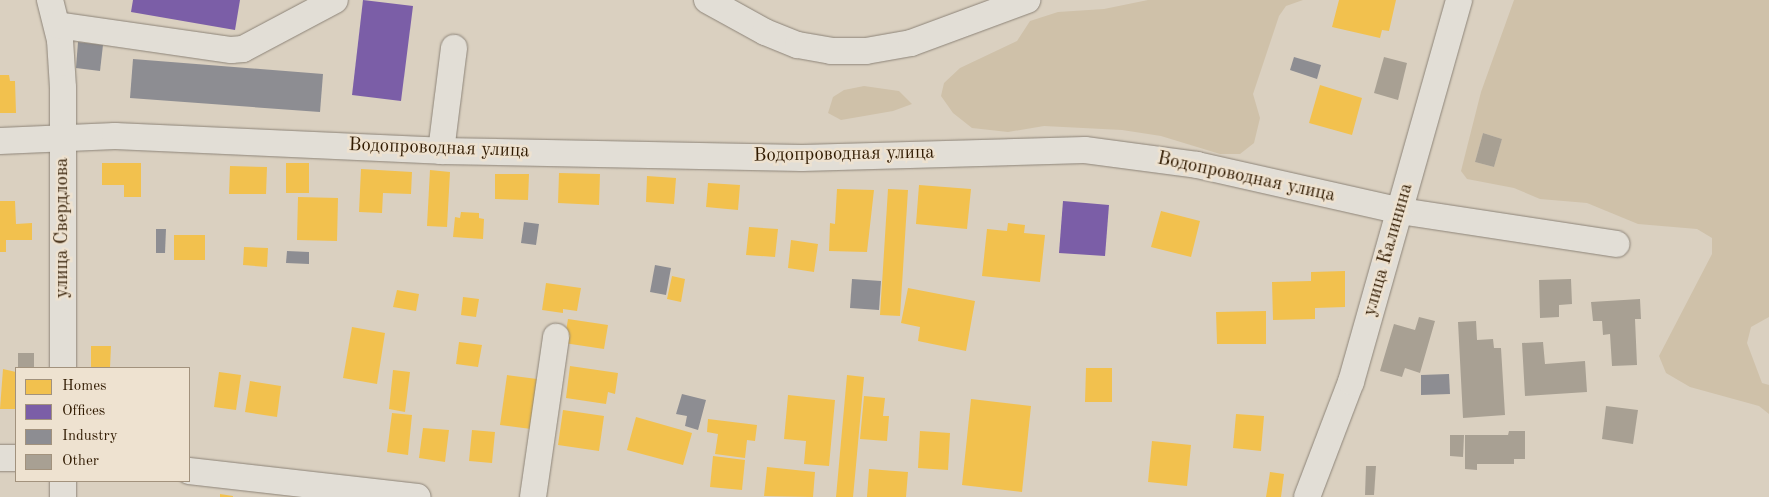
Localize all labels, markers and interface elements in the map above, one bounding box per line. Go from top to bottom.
street label: Водопроводная улица [348,134,530,164]
street label: Водопроводная улица [753,142,935,168]
street label: Водопроводная улица [1155,148,1337,208]
street label: улица Свердлова [52,158,74,298]
street label: улица Калинина [1359,181,1419,319]
legend [15,367,190,482]
text: Homes [62,379,107,394]
text: Offices [62,404,105,419]
text: Industry [62,429,118,444]
text: Other [62,454,99,469]

